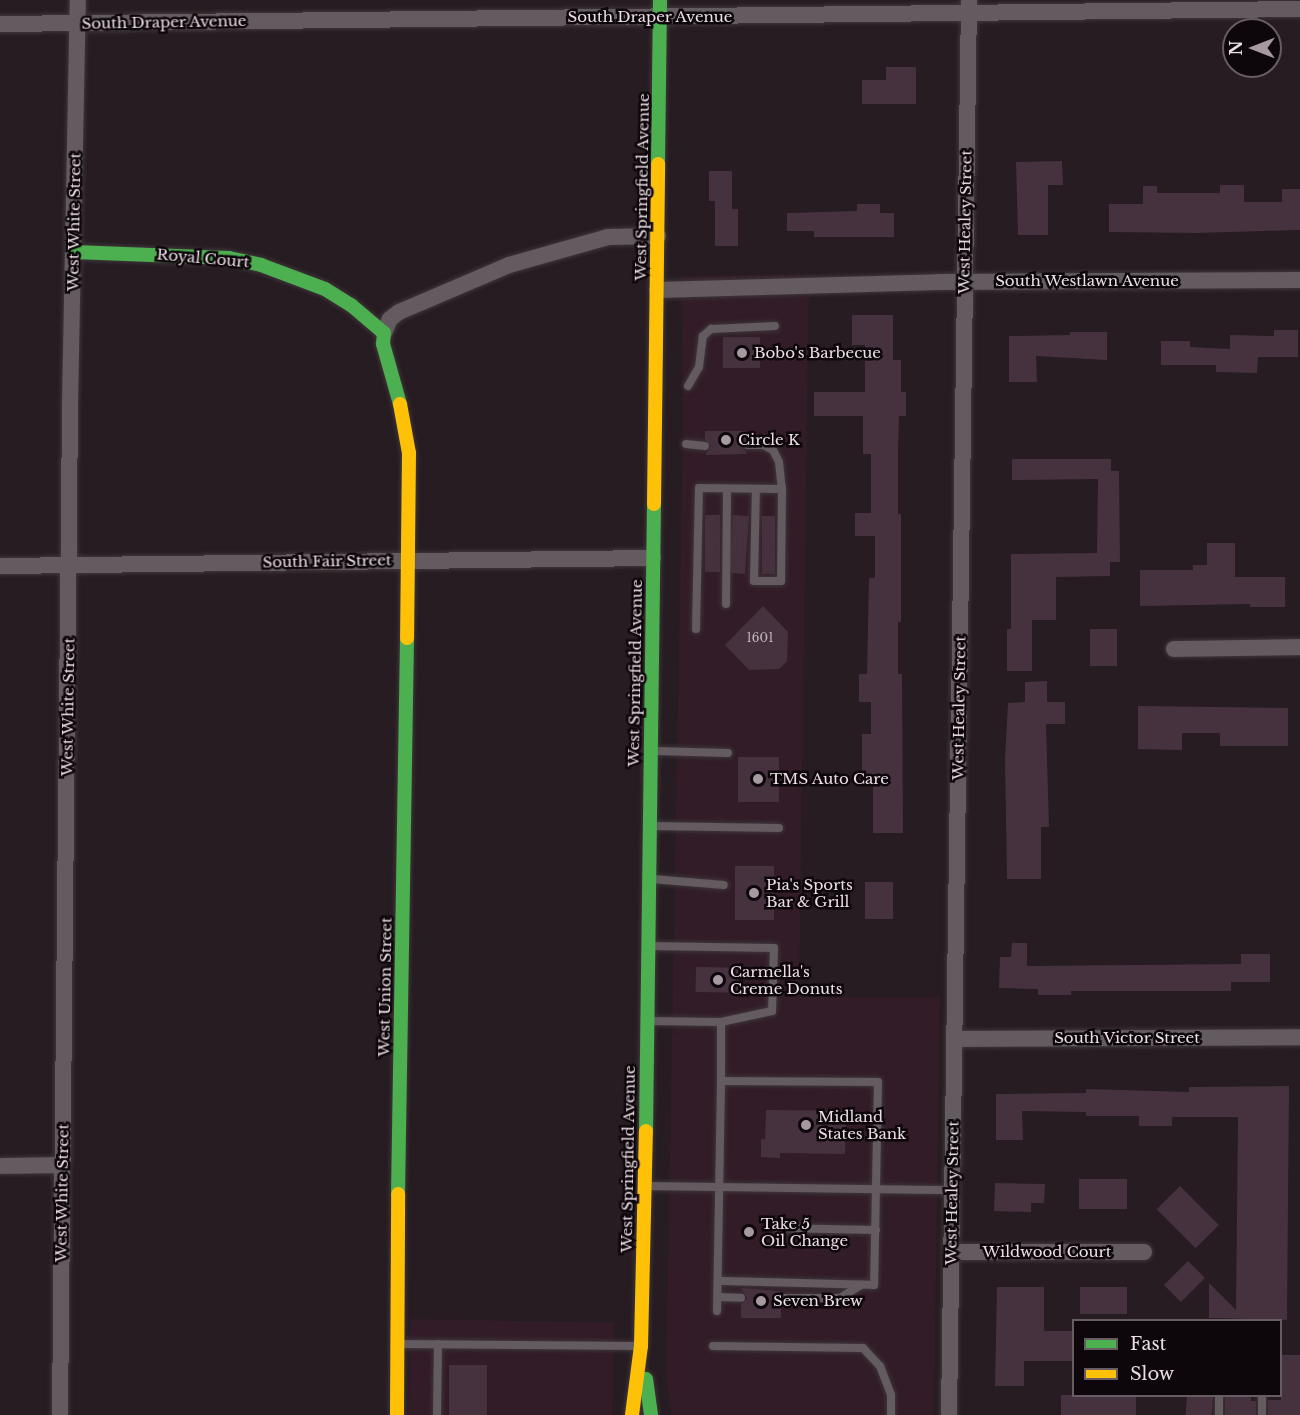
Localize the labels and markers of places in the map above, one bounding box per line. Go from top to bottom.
place label: Bobo's Barbecue [754,344,881,362]
marker: Bobo's Barbecue [735,346,749,360]
place label: Circle K [738,431,800,449]
marker: Circle K [719,433,733,447]
place label: TMS Auto Care [770,770,890,788]
marker: TMS Auto Care [751,772,765,786]
place label: Pia's Sports Bar & Grill [766,875,853,910]
marker: Pia's Sports Bar & Grill [747,886,761,900]
place label: Carmella's Creme Donuts [730,962,843,997]
marker: Carmella's Creme Donuts [711,973,725,987]
place label: Midland States Bank [818,1107,906,1142]
marker: Midland States Bank [799,1118,813,1132]
place label: Take 5 Oil Change [761,1214,848,1249]
marker: Take 5 Oil Change [742,1225,756,1239]
place label: Seven Brew [773,1292,863,1310]
marker: Seven Brew [754,1294,768,1308]

